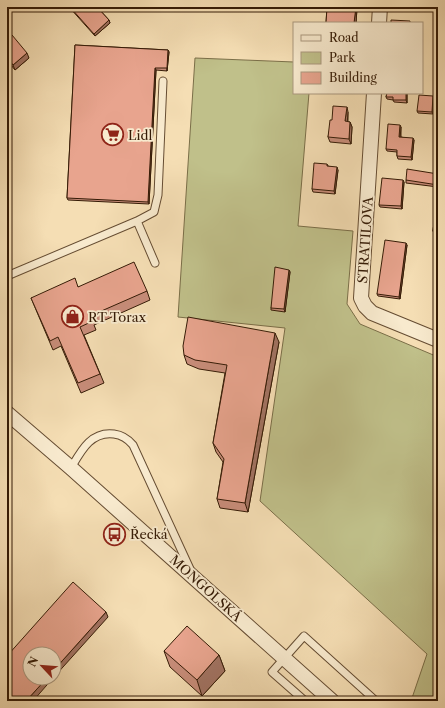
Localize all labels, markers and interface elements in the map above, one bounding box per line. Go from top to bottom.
legend [293,22,423,94]
text: Road [329,30,359,45]
text: Park [329,50,356,65]
text: Building [329,70,377,85]
supermarket icon: Lidl [99,122,125,148]
place label: Lidl [128,127,152,143]
street label: STRATILOVA [354,196,376,284]
shop icon: RT Torax [59,304,85,330]
place label: RT Torax [88,309,147,325]
bus stop icon: Řecká [102,521,128,547]
place label: Řecká [130,526,168,542]
street label: MONGOLSKÁ [167,551,246,625]
north arrow [22,646,62,686]
text: N [25,654,42,669]

